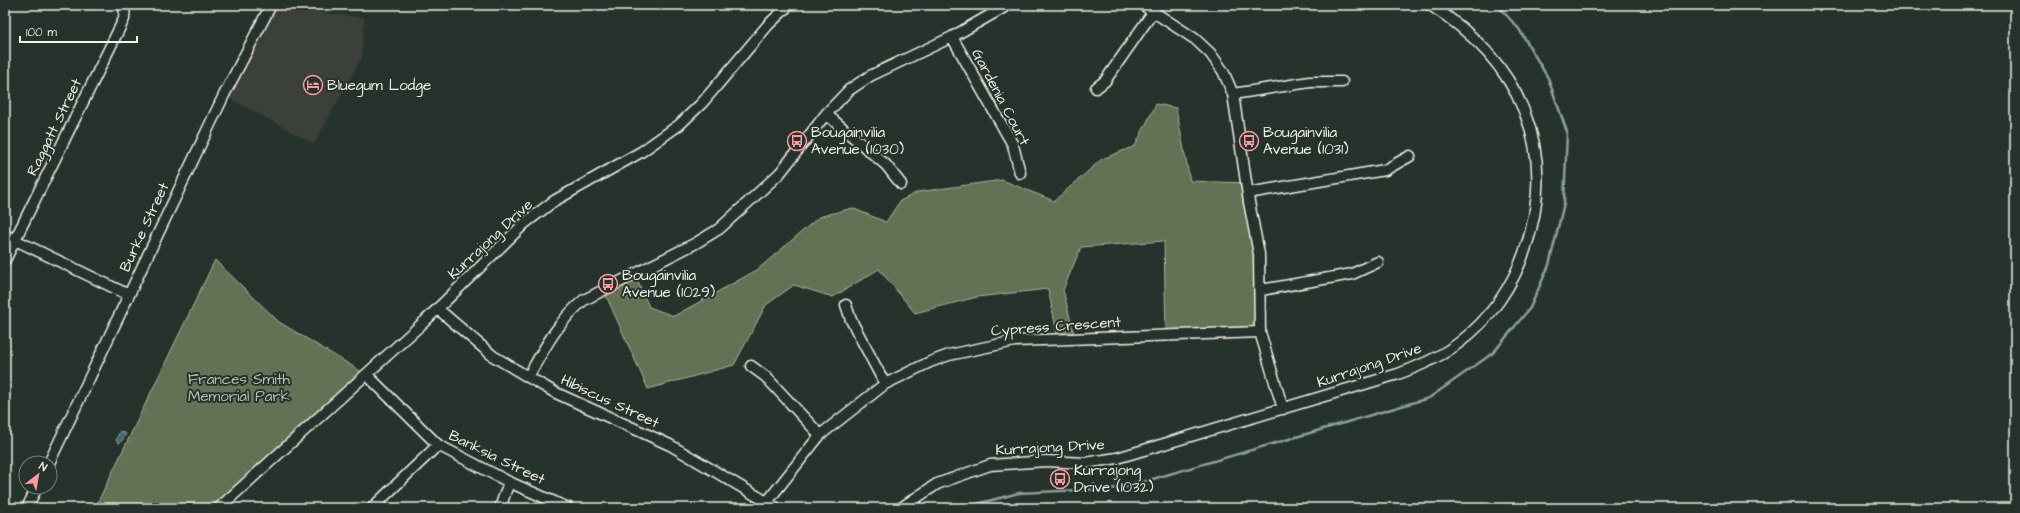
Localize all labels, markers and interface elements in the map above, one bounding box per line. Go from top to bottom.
scale bar [20,18,137,44]
text: 100 m [26,24,57,41]
street label: Gardenia Court [966,45,1035,149]
hotel icon: Bluegum Lodge [302,74,324,96]
street label: Raggatt Street [22,75,88,180]
place label: Bluegum Lodge [327,75,431,97]
place label: Bougainvilia Avenue (1030) [811,122,904,160]
place label: Bougainvilia Avenue (1031) [1263,122,1348,160]
bus stop icon: Bougainvilia Avenue (1030) [786,130,808,152]
bus stop icon: Bougainvilia Avenue (1031) [1238,130,1260,152]
street label: Burke Street [115,179,174,275]
street label: Kurrajong Drive [443,194,538,285]
place label: Bougainvilia Avenue (1029) [622,265,715,303]
bus stop icon: Bougainvilia Avenue (1029) [597,273,619,295]
street label: Cypress Crescent [990,311,1122,343]
street label: Kurrajong Drive [1314,338,1425,394]
park label: Frances Smith Memorial Park [188,369,291,407]
street label: Hibiscus Street [557,369,662,433]
street label: Banksia Street [445,425,548,490]
street label: Kurrajong Drive [995,434,1105,462]
north arrow [18,455,58,495]
text: N [36,459,50,475]
place label: Kurrajong Drive (1032) [1074,460,1154,498]
bus stop icon: Kurrajong Drive (1032) [1049,468,1071,490]

